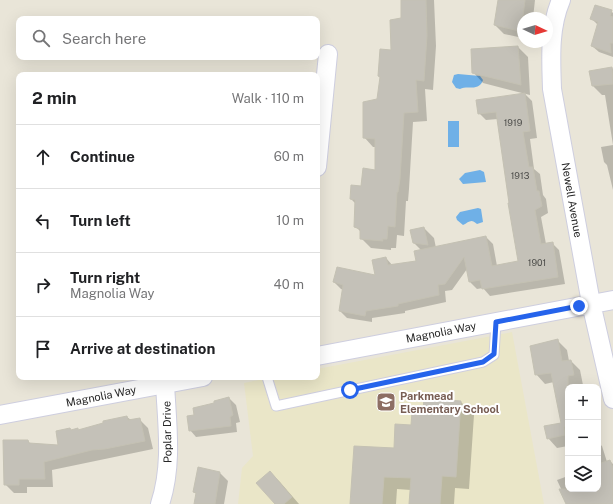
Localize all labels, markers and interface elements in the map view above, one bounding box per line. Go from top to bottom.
north arrow [517,12,553,48]
search box [16,16,320,60]
icon: search [30,27,52,49]
text: Search here [62,30,146,47]
text: 2 min [32,88,77,108]
text: Walk · 110 m [232,91,304,106]
house number: 1919 [504,117,523,128]
icon: ahead [32,146,54,168]
text: Continue [70,148,135,165]
text: 60 m [274,149,304,164]
street label: Newell Avenue [559,162,585,238]
house number: 1913 [511,170,530,181]
icon: left [32,210,54,232]
text: Turn left [70,212,131,229]
text: 10 m [276,213,304,228]
house number: 1901 [528,257,546,268]
text: Turn right [70,269,140,286]
icon: right [32,274,54,296]
text: 40 m [273,277,304,292]
text: Magnolia Way [70,286,155,301]
route end [570,297,588,315]
street label: Magnolia Way [405,319,477,345]
icon: arrive [32,338,54,360]
text: Arrive at destination [70,340,215,357]
route start [341,381,359,399]
street label: Magnolia Way [65,383,137,409]
map controls [565,384,601,492]
button: + [565,384,601,420]
place label: Parkmead Elementary School [400,390,500,415]
school or university icon: Parkmead Elementary School [375,391,397,413]
street label: Poplar Drive [160,401,174,463]
button: − [565,420,601,456]
button: layers [565,456,601,492]

